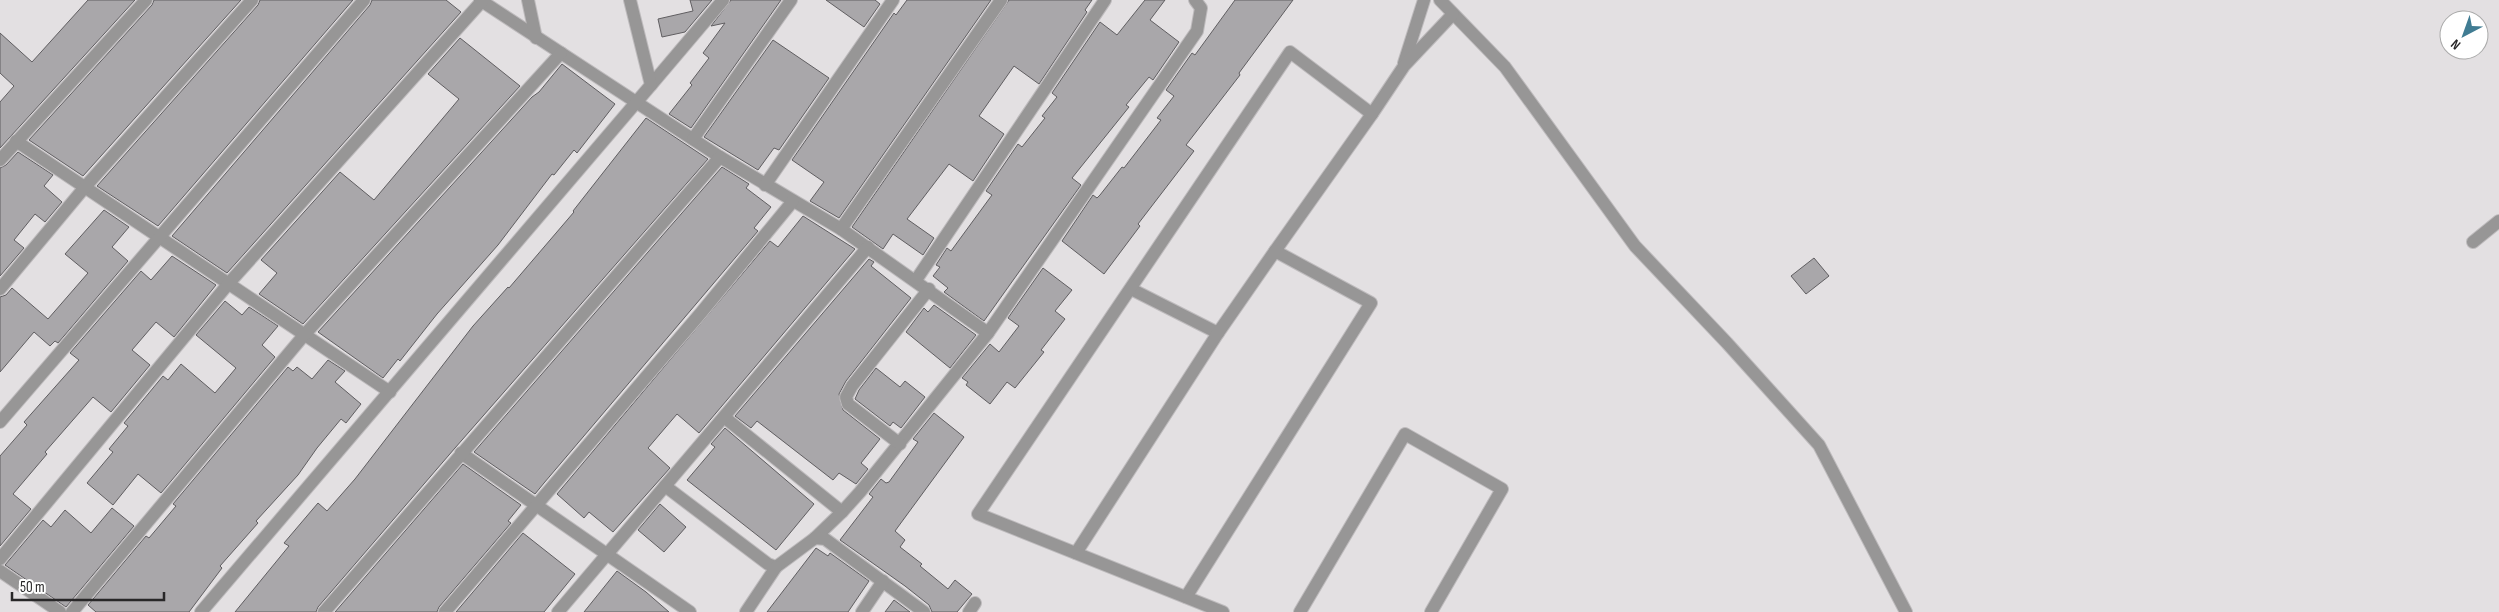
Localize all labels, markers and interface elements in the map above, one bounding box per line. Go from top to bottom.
north arrow [2439,10,2489,60]
text: N [2447,36,2464,53]
scale bar [12,570,165,602]
text: 50 m [20,578,45,597]

